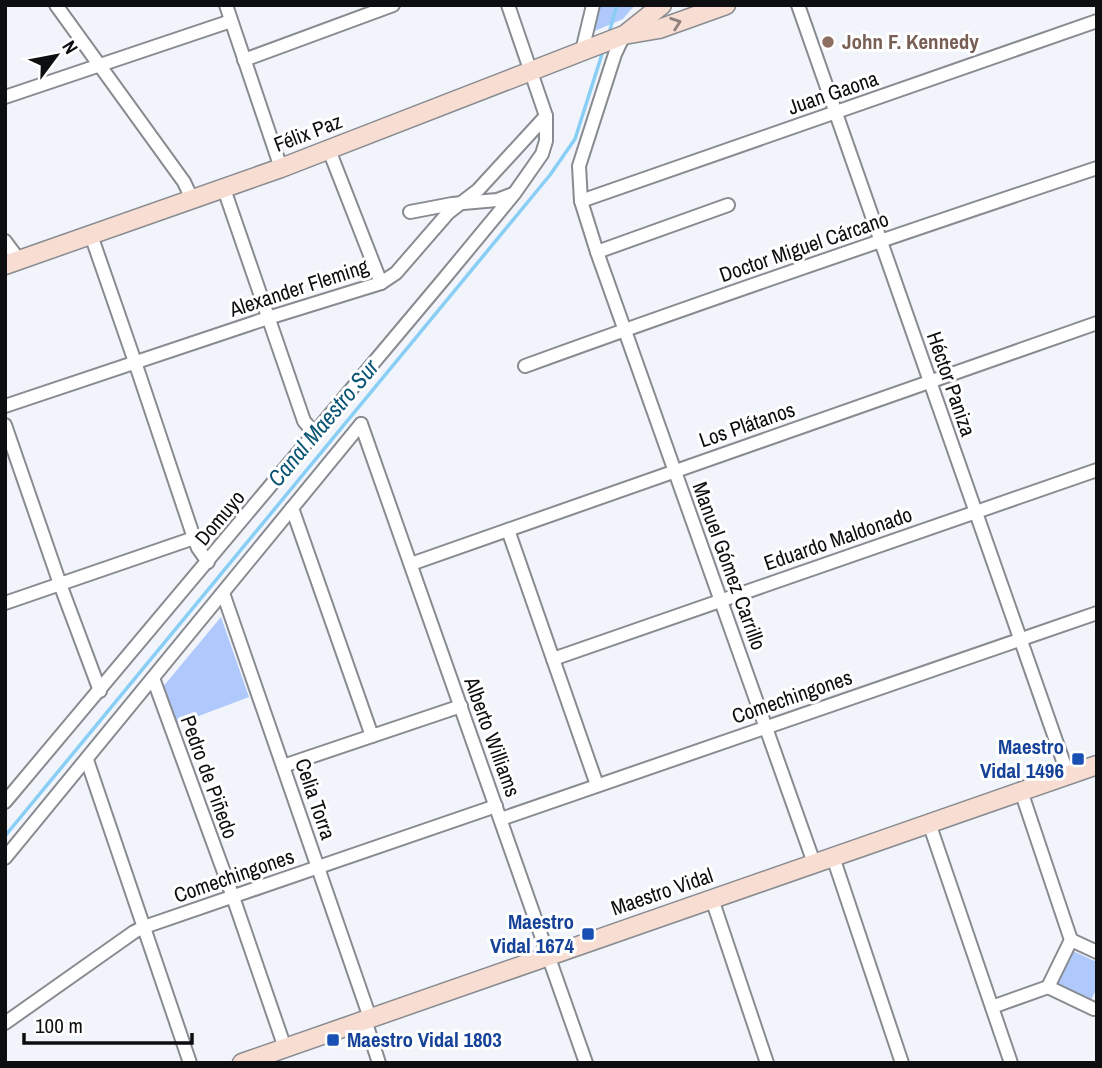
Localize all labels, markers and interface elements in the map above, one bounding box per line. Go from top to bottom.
one-way arrow [669,17,681,32]
north arrow [21,21,91,91]
place label: John F. Kennedy [842,27,979,56]
marker: John F. Kennedy [820,34,836,50]
text: N [56,35,84,59]
street label: Juan Gaona [784,63,882,122]
street label: Félix Paz [270,106,346,159]
street label: Doctor Miguel Cárcano [715,204,892,289]
street label: Alexander Fleming [225,251,372,324]
street label: Héctor Paniza [920,328,983,441]
water label: Canal Maestro Sur [260,352,385,493]
street label: Los Plátanos [695,395,799,454]
street label: Manuel Gómez Carrillo [686,478,773,654]
street label: Domuyo [188,484,251,552]
street label: Eduardo Maldonado [760,500,916,577]
street label: Comechingones [728,662,856,731]
street label: Alberto Williams [457,672,528,801]
street label: Pedro de Piñedo [174,711,245,843]
place label: Maestro Vidal 1496 [980,732,1064,785]
marker: Maestro Vidal 1496 [1070,751,1086,767]
street label: Celia Torra [288,754,343,844]
street label: Comechingones [170,841,298,910]
street label: Maestro Vidal [607,861,717,922]
place label: Maestro Vidal 1674 [490,907,574,960]
marker: Maestro Vidal 1674 [580,926,596,942]
scale bar [24,1002,192,1046]
text: 100 m [35,1011,83,1040]
place label: Maestro Vidal 1803 [347,1025,502,1054]
marker: Maestro Vidal 1803 [325,1032,341,1048]

